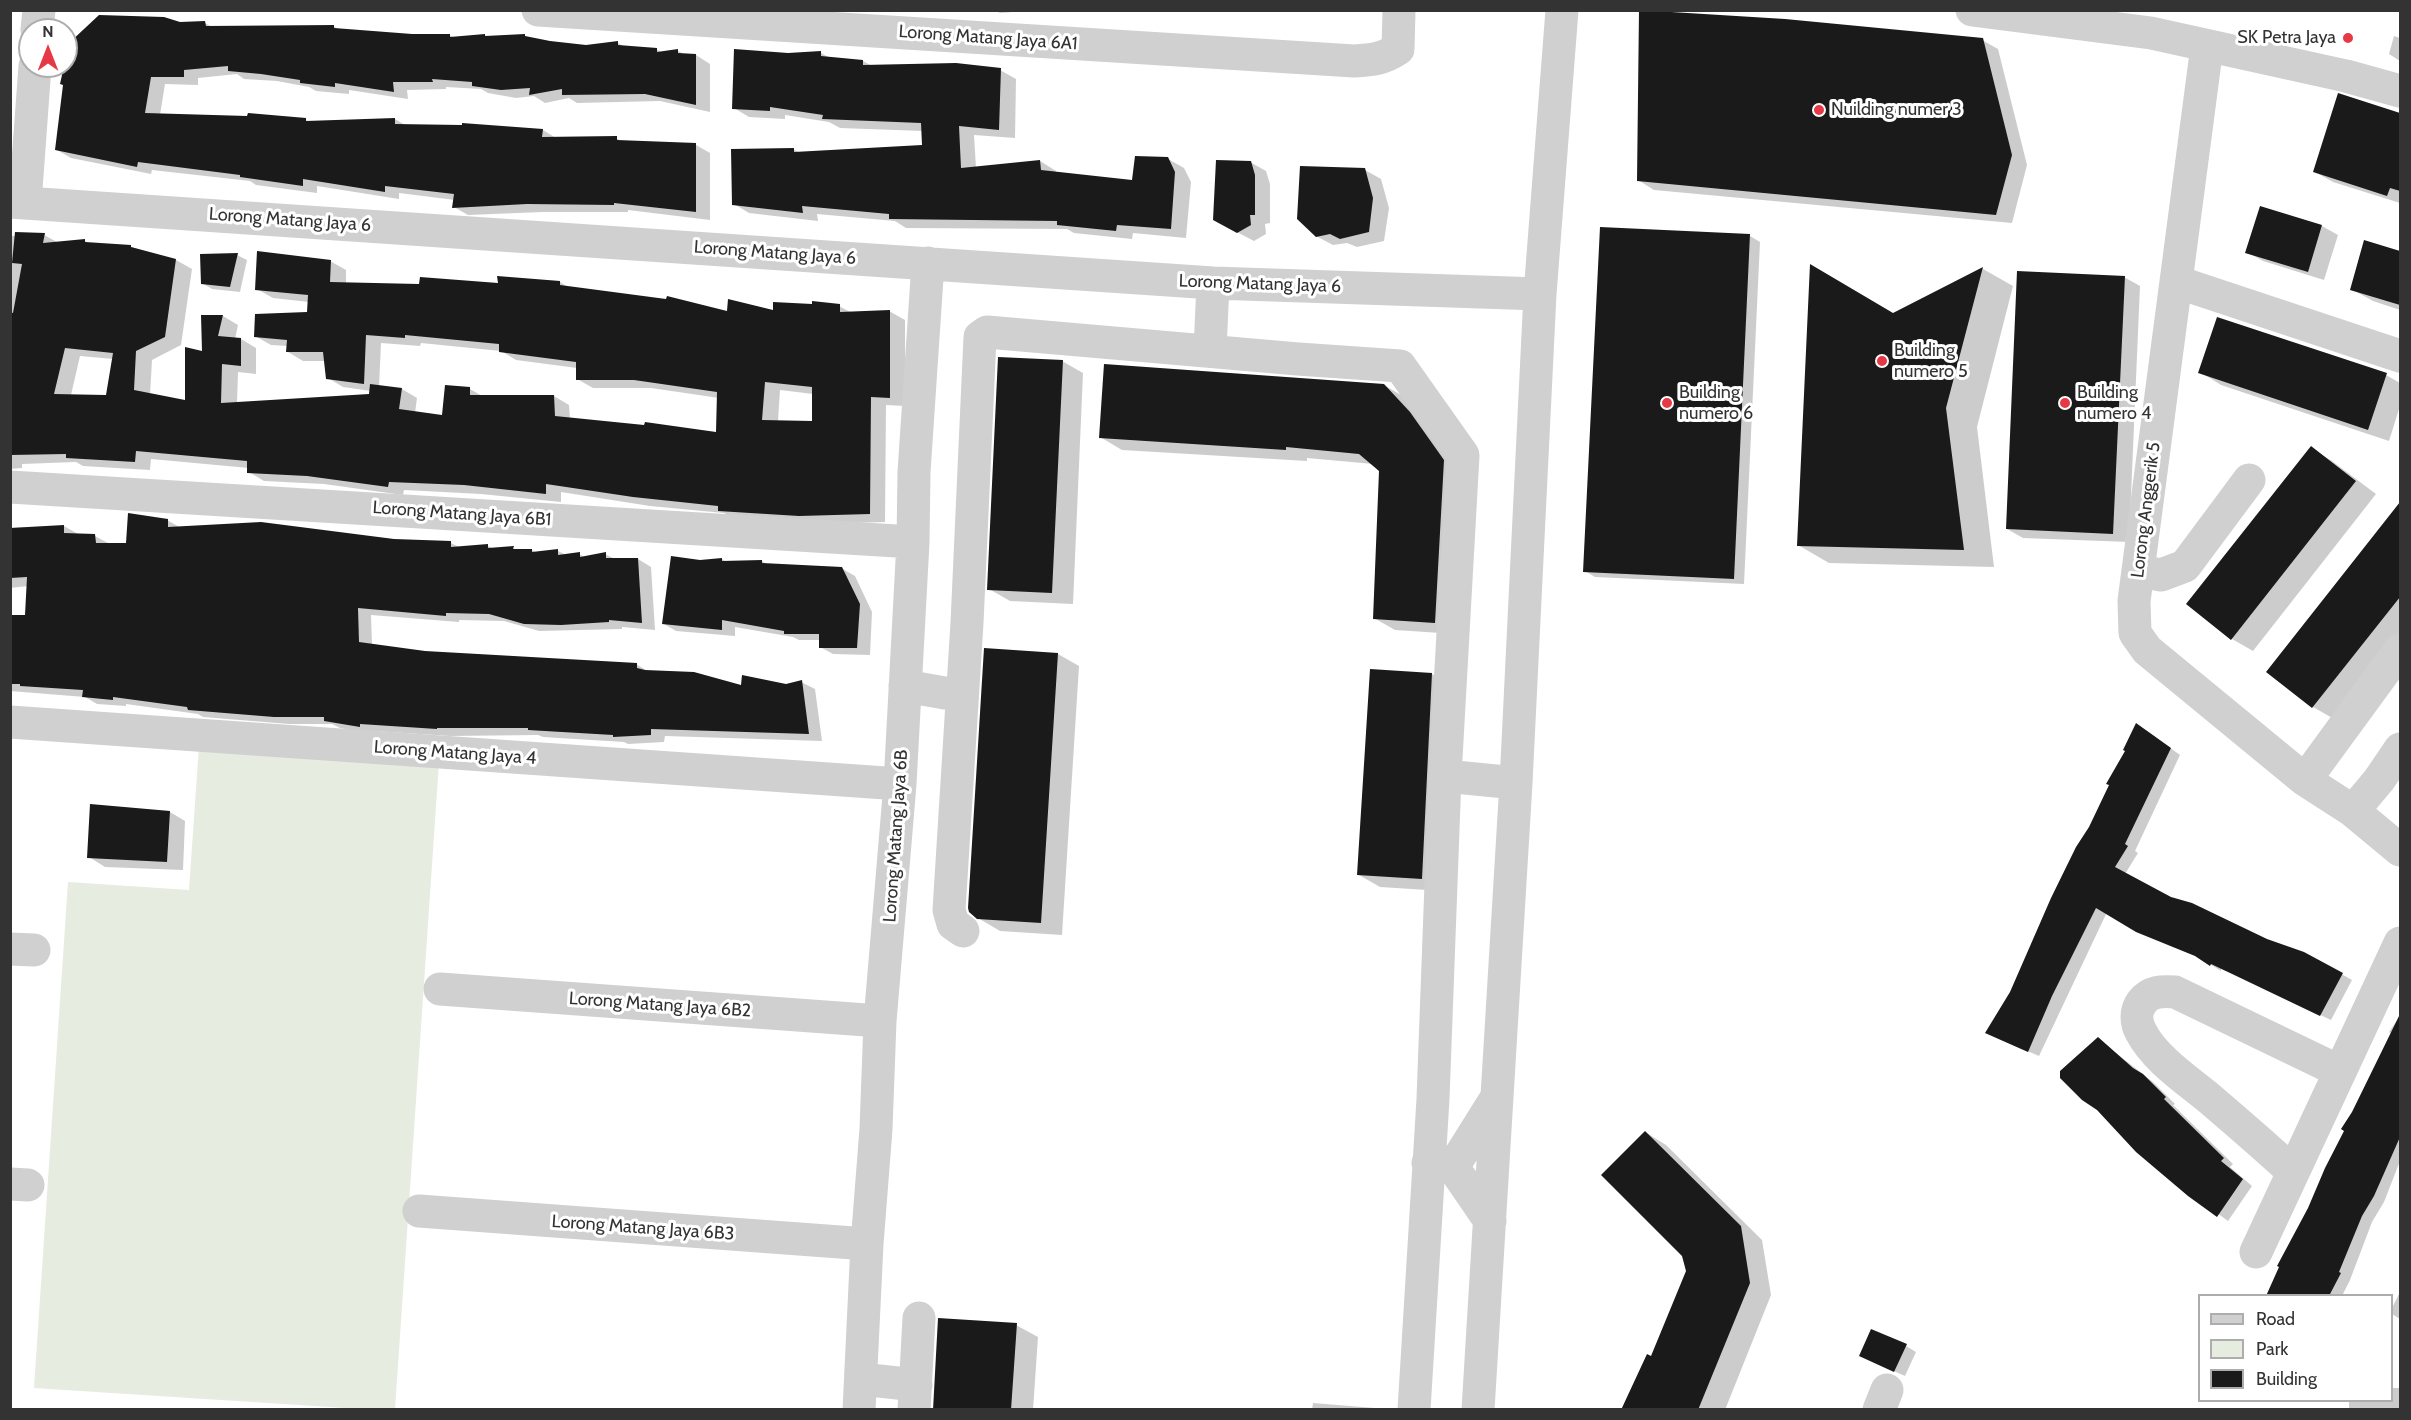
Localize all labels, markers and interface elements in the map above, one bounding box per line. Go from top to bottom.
north arrow [18,18,78,78]
street label: Lorong Matang Jaya 6A1 [898,21,1078,55]
text: N [42,22,54,41]
place label: SK Petra Jaya [2237,27,2336,49]
marker: SK Petra Jaya [2341,31,2355,45]
place label: Nuilding numer 3 [1831,99,1962,121]
marker: Nuilding numer 3 [1812,103,1826,117]
street label: Lorong Matang Jaya 6 [208,204,372,236]
street label: Lorong Matang Jaya 6 [693,237,857,269]
street label: Lorong Matang Jaya 6 [1178,270,1342,298]
place label: Building numero 5 [1894,340,1968,382]
marker: Building numero 5 [1875,354,1889,368]
place label: Building numero 6 [1679,382,1753,424]
place label: Building numero 4 [2077,382,2151,424]
marker: Building numero 6 [1660,396,1674,410]
marker: Building numero 4 [2058,396,2072,410]
street label: Lorong Anggerik 5 [2127,441,2165,579]
street label: Lorong Matang Jaya 6B1 [372,497,552,531]
street label: Lorong Matang Jaya 4 [373,737,537,769]
street label: Lorong Matang Jaya 6B [879,749,913,923]
street label: Lorong Matang Jaya 6B2 [568,988,752,1022]
street label: Lorong Matang Jaya 6B3 [551,1211,735,1245]
legend [2198,1294,2393,1402]
text: Road [2256,1308,2295,1330]
text: Park [2256,1338,2288,1360]
text: Building [2256,1368,2317,1390]

